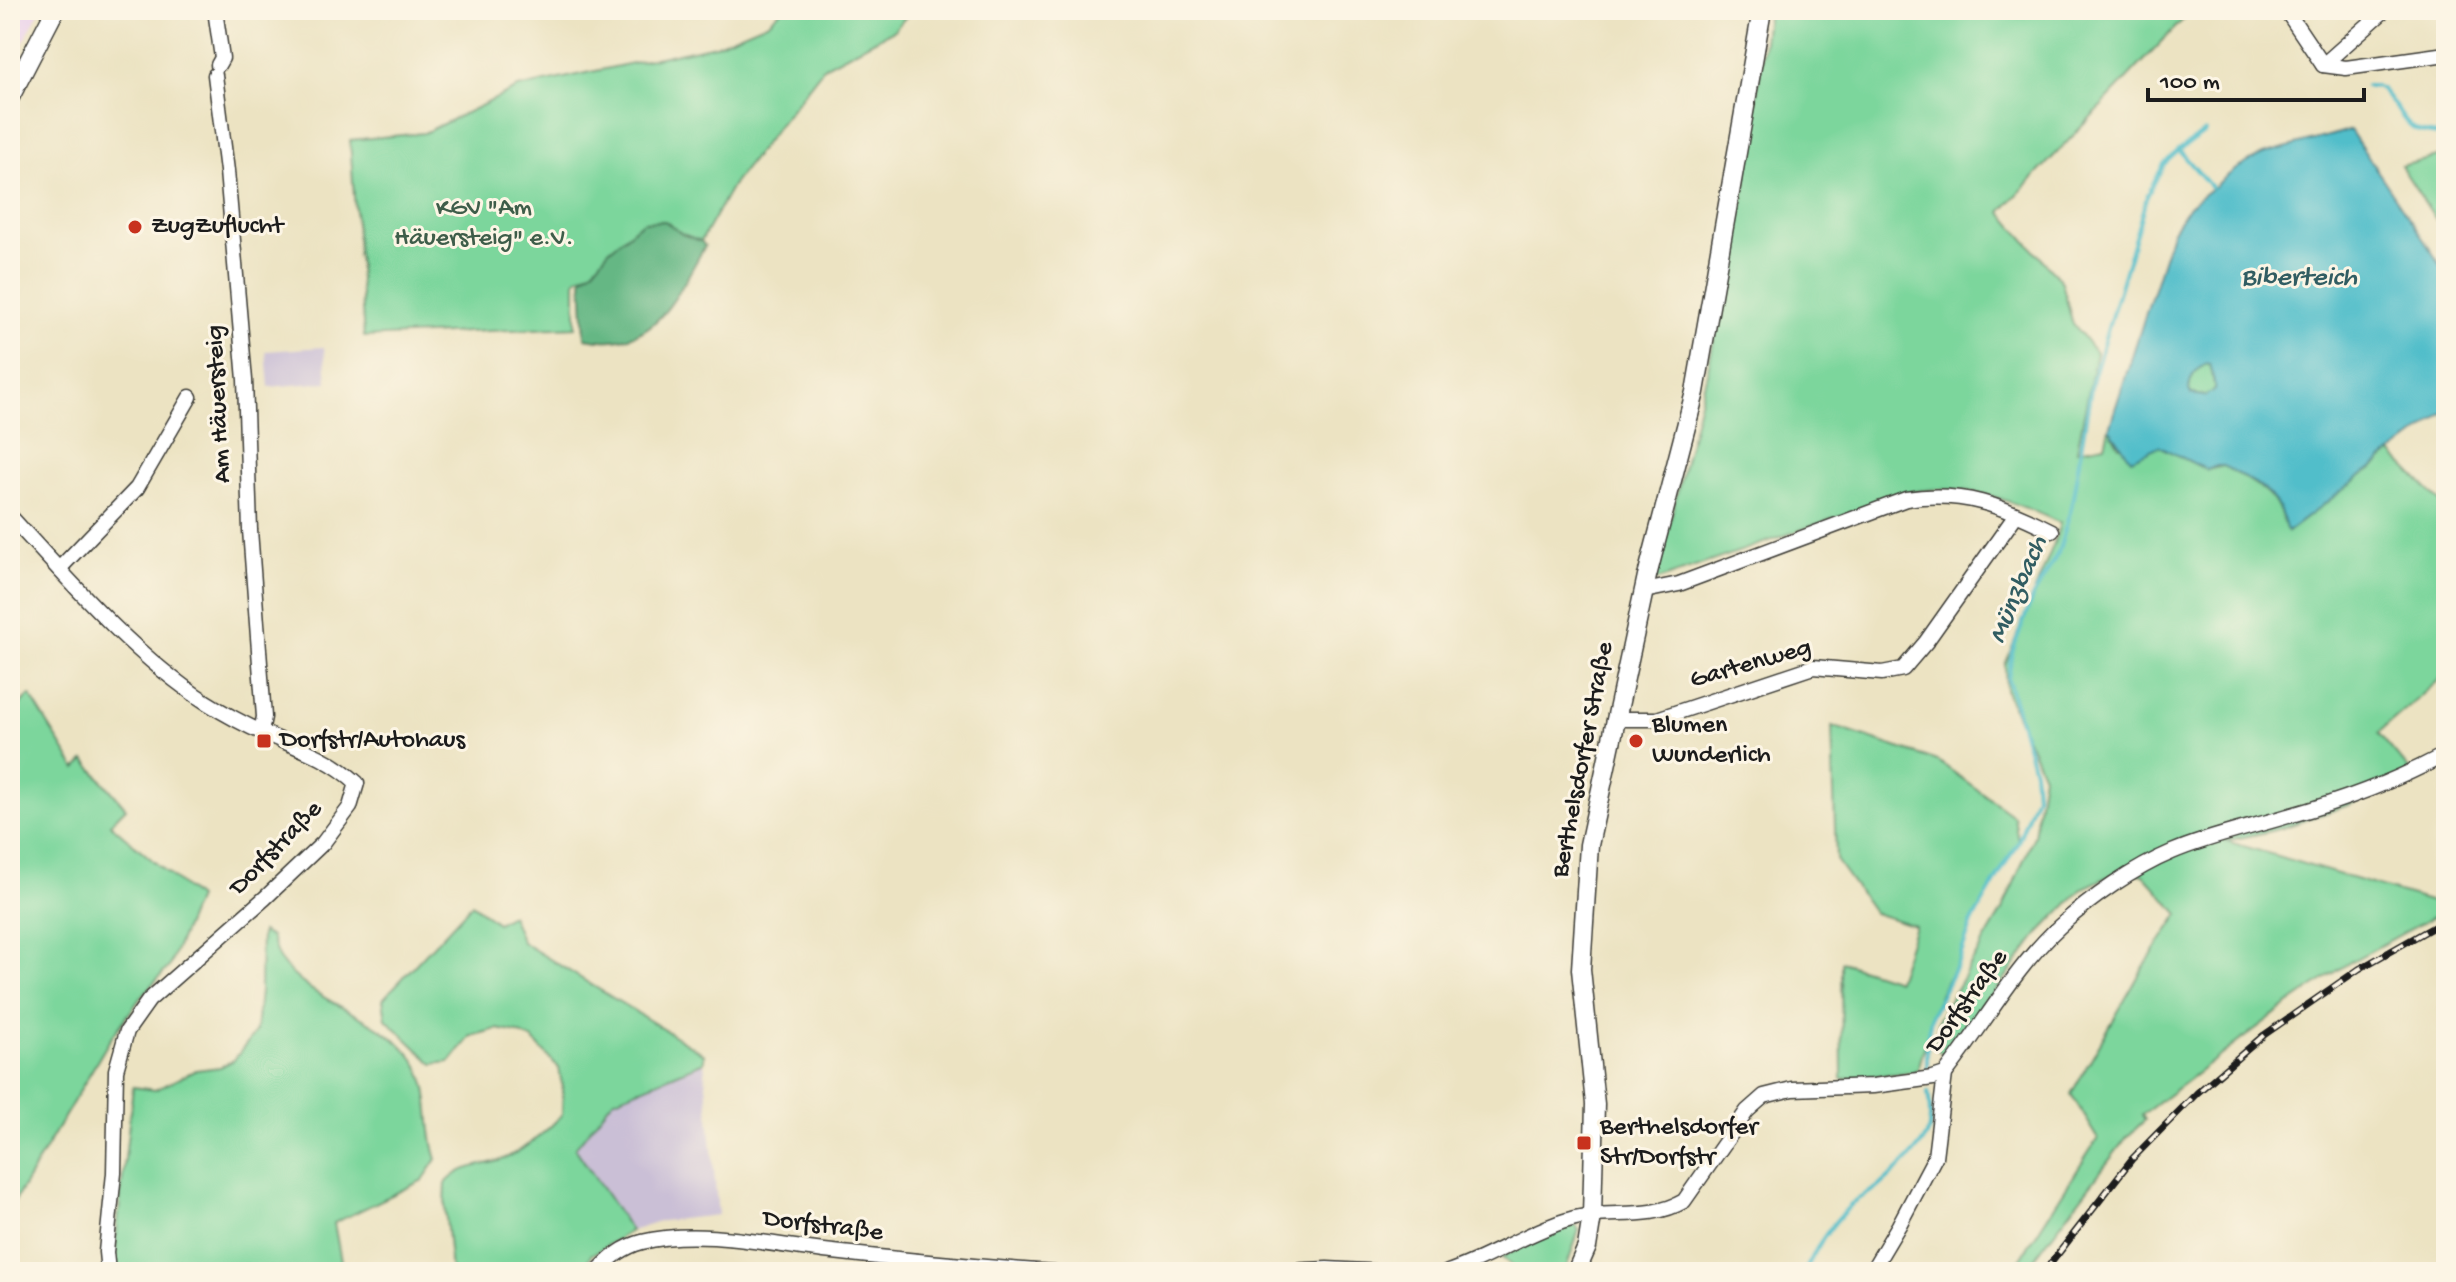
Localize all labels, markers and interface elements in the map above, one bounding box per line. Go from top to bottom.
scale bar [2148,52,2364,102]
text: 100 m [2159,69,2220,98]
park label: KGV "Am Häuersteig" e.V. [394,194,574,255]
place label: ZugZuflucht [151,212,286,243]
marker: ZugZuflucht [126,218,144,236]
water label: Biberteich [2241,262,2358,295]
street label: Am Häuersteig [200,324,240,484]
water label: Münzbach [1982,531,2057,648]
street label: Gartenweg [1687,633,1815,697]
street label: Berthelsdorfer Straße [1546,639,1622,881]
place label: Blumen Wunderlich [1651,711,1771,772]
place label: Dorfstr/Autohaus [278,726,466,757]
marker: Dorfstr/Autohaus [255,732,273,750]
marker: Blumen Wunderlich [1627,732,1645,750]
street label: Dorfstraße [223,794,330,905]
street label: Dorfstraße [1919,944,2016,1062]
place label: Berthelsdorfer Str/Dorfstr [1599,1113,1761,1174]
marker: Berthelsdorfer Str/Dorfstr [1575,1134,1593,1152]
street label: Dorfstraße [759,1204,885,1250]

